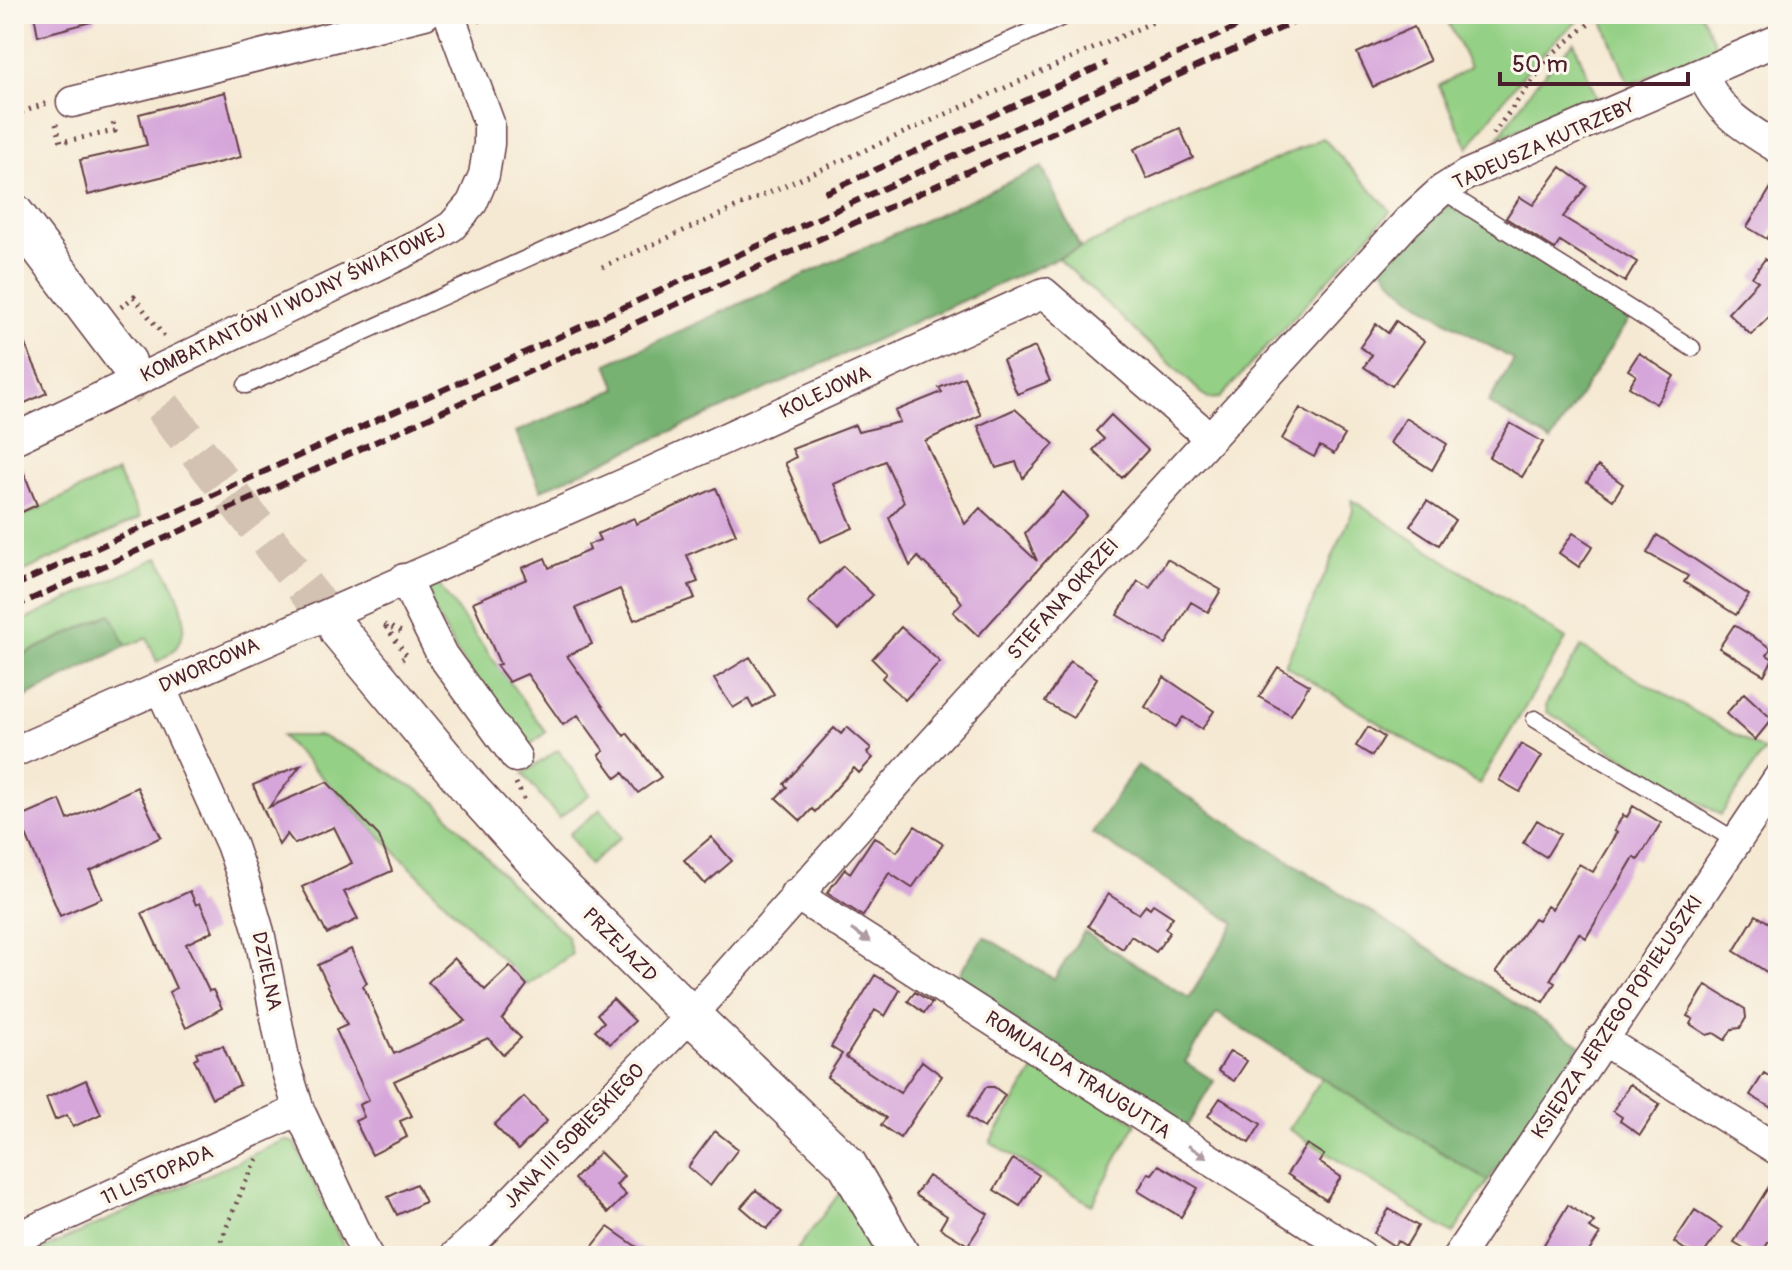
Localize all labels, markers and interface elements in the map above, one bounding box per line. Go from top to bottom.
scale bar [1500,36,1688,86]
text: 50 m [1512,50,1568,79]
street label: TADEUSZA KUTRZEBY [1449,92,1640,196]
street label: KOMBATANTÓW II WOJNY ŚWIATOWEJ [136,218,450,388]
street label: KOLEJOWA [775,360,875,424]
street label: STEFANA OKRZEI [1002,533,1124,665]
street label: DWORCOWA [155,632,263,698]
street label: KSIĘDZA JERZEGO POPIEŁUSZKI [1526,890,1708,1144]
street label: PRZEJAZD [577,902,663,988]
street label: DZIELNA [246,929,288,1013]
one-way arrow [850,929,872,943]
street label: ROMUALDA TRAUGUTTA [981,1006,1175,1144]
street label: JANA III SOBIESKIEGO [498,1058,650,1214]
street label: 11 LISTOPADA [97,1139,217,1211]
one-way arrow [1187,1144,1209,1158]

